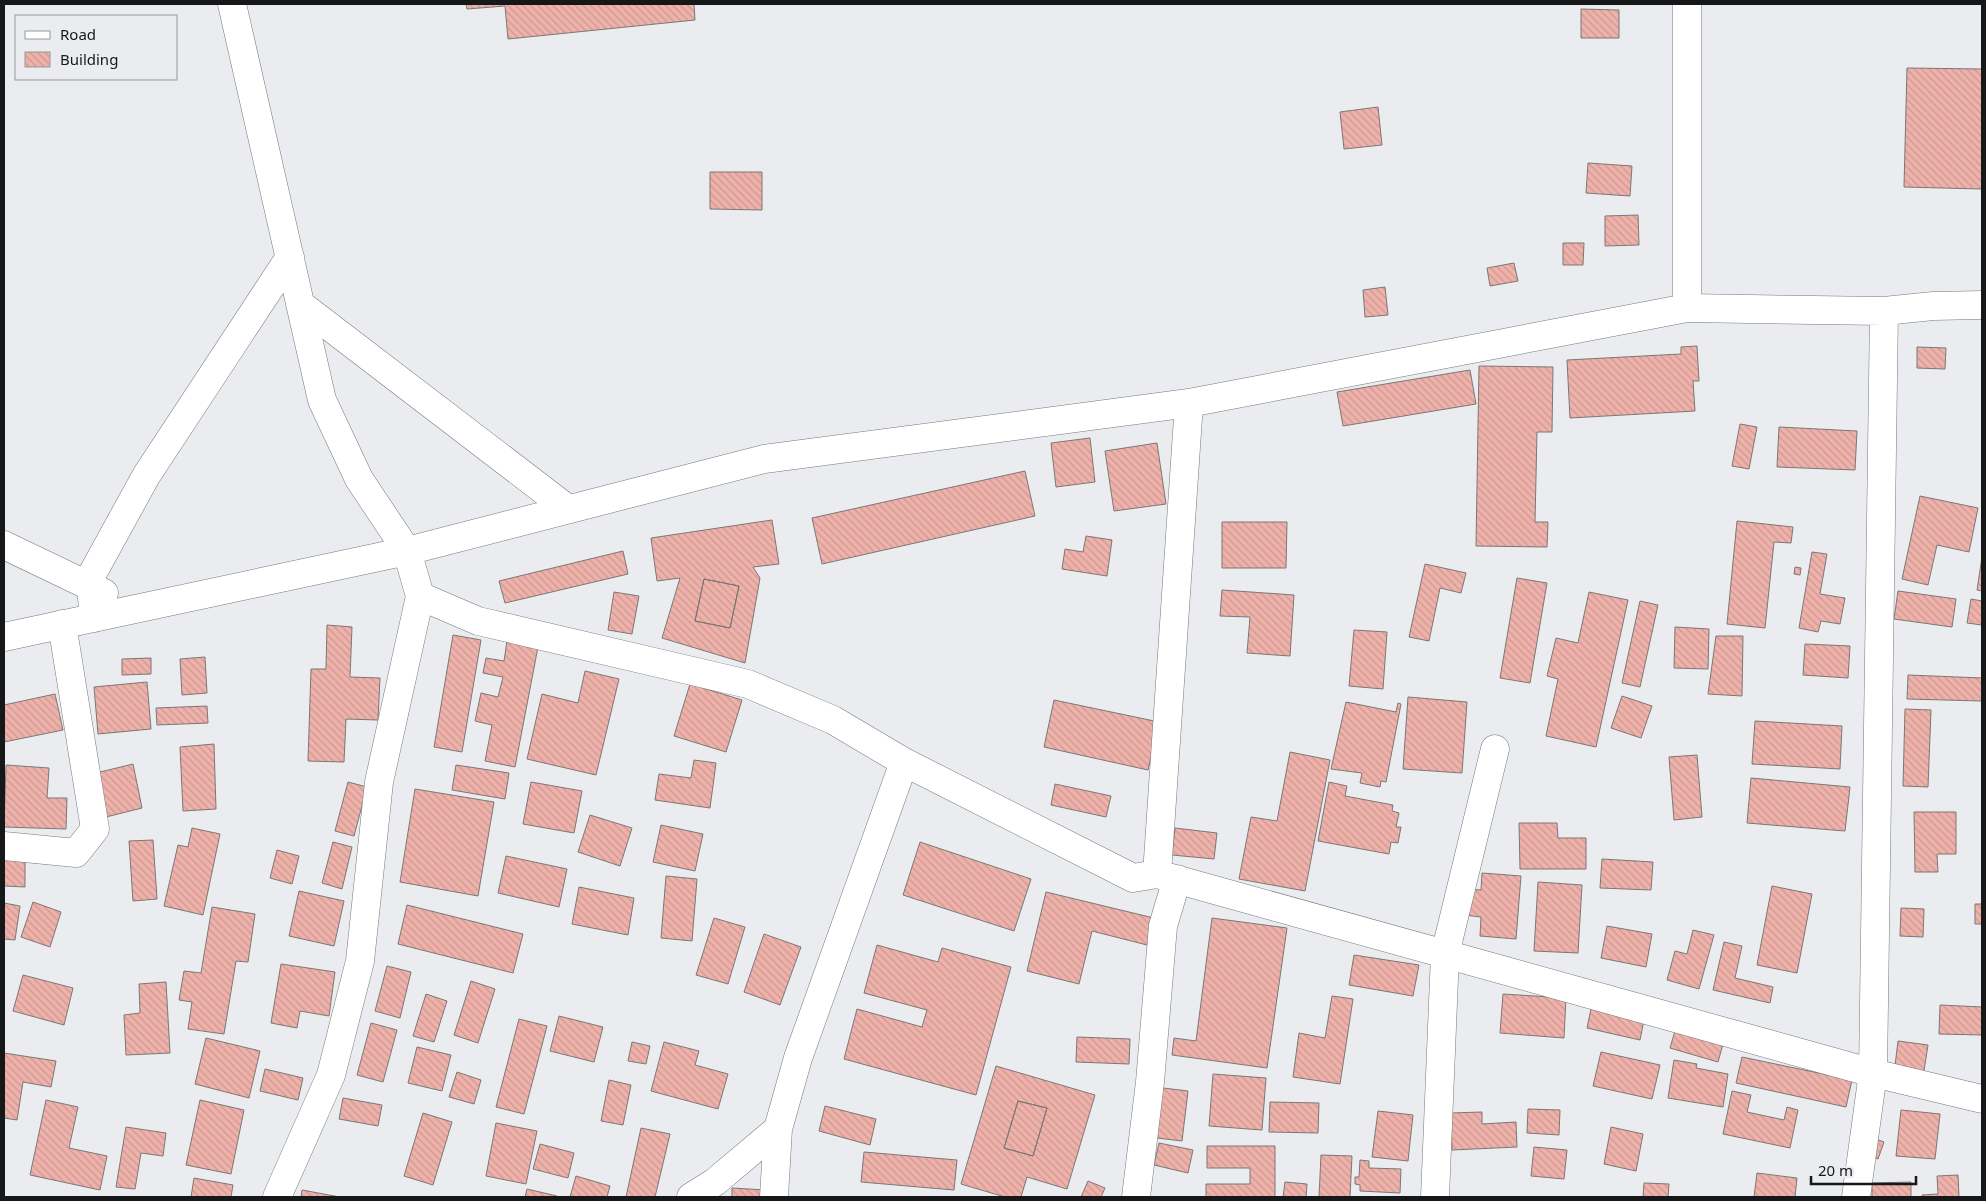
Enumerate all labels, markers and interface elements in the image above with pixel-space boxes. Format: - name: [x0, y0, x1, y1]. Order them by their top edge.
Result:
- legend: [15, 15, 178, 80]
- text: Road: [60, 24, 96, 44]
- text: Building: [60, 49, 118, 69]
- scale bar: [1811, 1154, 1916, 1186]
- text: 20 m: [1818, 1160, 1853, 1180]

